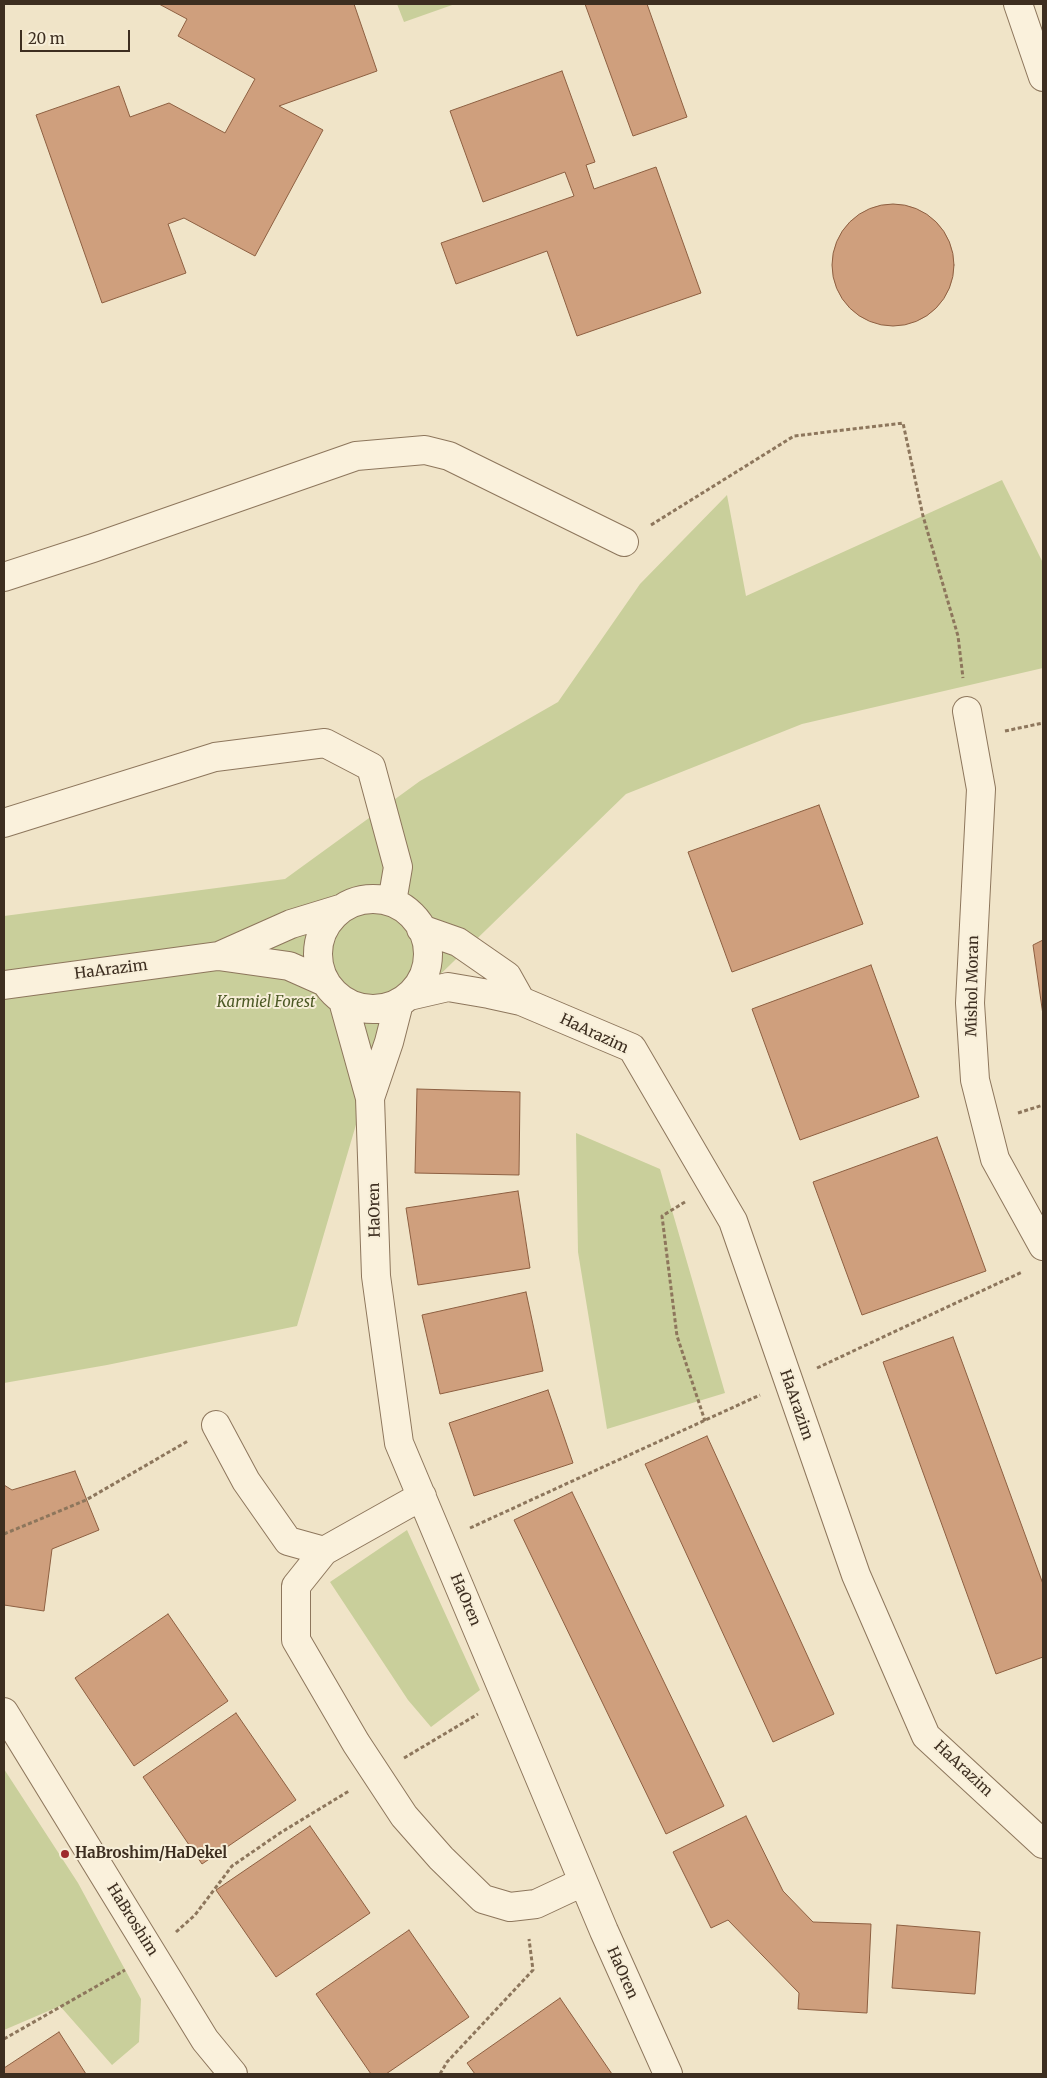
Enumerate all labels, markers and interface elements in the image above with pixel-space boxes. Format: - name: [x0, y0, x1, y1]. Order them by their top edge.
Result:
- scale bar: [22, 20, 132, 52]
- text: 20 m: [28, 29, 65, 48]
- street label: Mishol Moran: [963, 935, 983, 1037]
- street label: HaArazim: [73, 957, 149, 983]
- park label: Karmiel Forest: [217, 994, 315, 1012]
- street label: HaArazim: [557, 1010, 631, 1058]
- street label: HaOren: [366, 1182, 384, 1238]
- street label: HaArazim: [776, 1367, 816, 1443]
- street label: HaOren: [446, 1571, 484, 1629]
- street label: HaArazim: [930, 1737, 996, 1801]
- place label: HaBroshim/HaDekel: [75, 1845, 227, 1863]
- marker: HaBroshim/HaDekel: [59, 1848, 71, 1860]
- street label: HaBroshim: [103, 1881, 161, 1959]
- street label: HaOren: [603, 1944, 641, 2002]

